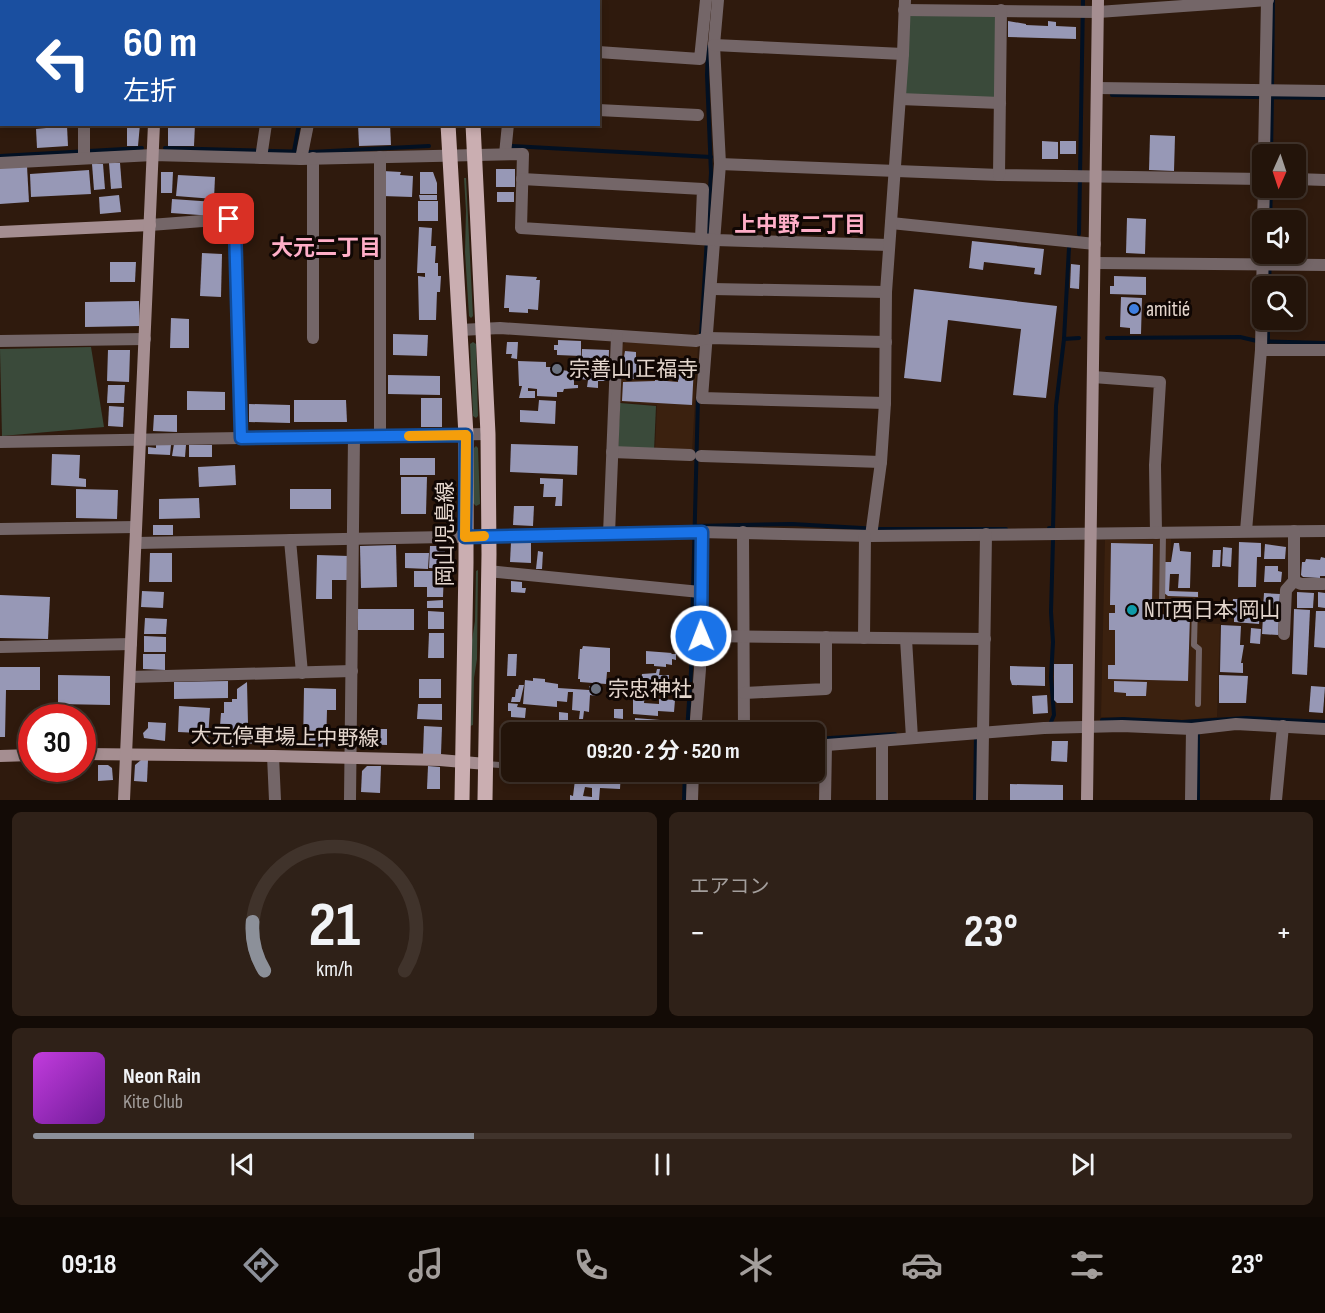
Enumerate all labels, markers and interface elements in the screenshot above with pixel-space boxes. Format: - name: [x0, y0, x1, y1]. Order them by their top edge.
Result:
- text: 60 m: [123, 18, 197, 69]
- icon: left: [24, 24, 102, 102]
- text: 左折: [123, 76, 177, 108]
- north arrow: [1252, 144, 1306, 198]
- map controls: [1252, 144, 1306, 330]
- pin: [203, 193, 254, 244]
- icon: arrive: [212, 202, 245, 235]
- button: sound: [1252, 210, 1306, 264]
- district label: 上中野二丁目: [734, 212, 866, 239]
- district label: 大元二丁目: [271, 235, 381, 262]
- button: search: [1252, 276, 1306, 330]
- place label: amitié: [1146, 297, 1190, 322]
- marker: amitié: [1127, 302, 1141, 316]
- place label: 宗善山 正福寺: [569, 357, 698, 382]
- marker: 宗善山 正福寺: [550, 362, 564, 376]
- street label: 岡山児島線: [433, 482, 458, 587]
- place label: NTT西日本 岡山: [1144, 598, 1280, 623]
- marker: NTT西日本 岡山: [1125, 603, 1139, 617]
- position arrow: [669, 604, 733, 668]
- place label: 宗忠神社: [608, 677, 692, 702]
- marker: 宗忠神社: [589, 682, 603, 696]
- speed limit sign: 30: [18, 704, 96, 782]
- street label: 大元停車場上中野線: [190, 723, 380, 752]
- text: 09:20 · 2 分 · 520 m: [586, 738, 740, 765]
- text: エアコン: [690, 875, 770, 899]
- text: 21: [308, 889, 360, 964]
- text: 23°: [964, 905, 1018, 960]
- text: −: [690, 913, 706, 953]
- text: +: [1276, 913, 1292, 953]
- text: km/h: [316, 957, 353, 982]
- text: Neon Rain: [123, 1063, 201, 1090]
- text: Kite Club: [123, 1090, 183, 1114]
- icon: previous: [226, 1148, 259, 1181]
- icon: pause: [646, 1148, 679, 1181]
- icon: next: [1066, 1148, 1099, 1181]
- icon: directions: [240, 1244, 282, 1286]
- icon: music: [405, 1244, 447, 1286]
- icon: phone: [570, 1244, 612, 1286]
- icon: climate: [735, 1244, 777, 1286]
- icon: car: [901, 1244, 943, 1286]
- icon: filters: [1066, 1244, 1108, 1286]
- text: 09:18: [62, 1249, 117, 1281]
- text: 23°: [1231, 1249, 1263, 1281]

